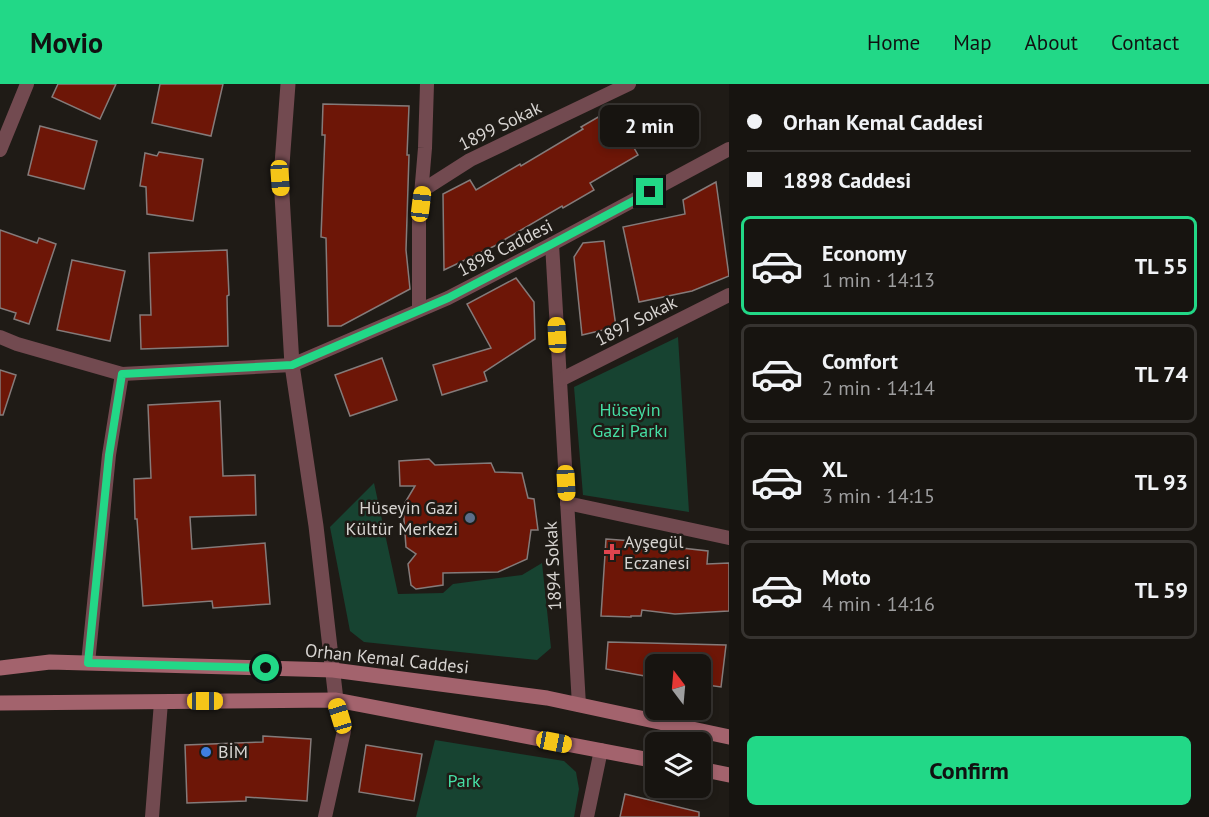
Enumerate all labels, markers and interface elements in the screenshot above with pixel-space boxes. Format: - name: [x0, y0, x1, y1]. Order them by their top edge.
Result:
- text: Movio: [30, 24, 103, 61]
- text: Home: [867, 29, 920, 56]
- text: Map: [953, 29, 992, 56]
- text: About: [1025, 29, 1078, 56]
- text: Contact: [1111, 29, 1179, 56]
- street label: 1899 Sokak: [455, 95, 545, 155]
- callout: 2 min: [600, 105, 700, 147]
- text: Orhan Kemal Caddesi: [783, 108, 983, 136]
- text: 2 min: [625, 113, 674, 139]
- car: [270, 159, 290, 197]
- text: 1898 Caddesi: [783, 166, 911, 194]
- route end: [636, 178, 663, 205]
- car: [410, 185, 432, 223]
- street label: 1898 Caddesi: [453, 214, 556, 281]
- icon: car: [750, 239, 804, 293]
- text: Economy: [822, 239, 906, 267]
- text: TL 55: [1135, 252, 1188, 280]
- text: 1 min · 14:13: [822, 267, 935, 293]
- street label: 1897 Sokak: [591, 290, 681, 351]
- car: [547, 317, 567, 353]
- icon: car: [750, 347, 804, 401]
- text: Comfort: [822, 347, 898, 375]
- text: TL 74: [1135, 360, 1188, 388]
- text: 2 min · 14:14: [822, 375, 935, 401]
- park label: Hüseyin Gazi Parkı: [592, 398, 668, 442]
- icon: car: [750, 455, 804, 509]
- text: XL: [822, 455, 847, 483]
- car: [556, 465, 576, 501]
- text: TL 93: [1135, 468, 1188, 496]
- text: 3 min · 14:15: [822, 483, 935, 509]
- place label: Hüseyin Gazi Kültür Merkezi: [346, 496, 458, 540]
- marker: Hüseyin Gazi Kültür Merkezi: [463, 511, 477, 525]
- street label: 1894 Sokak: [539, 520, 566, 611]
- place label: Ayşegül Eczanesi: [624, 530, 690, 574]
- marker: Ayşegül Eczanesi: [605, 545, 619, 559]
- icon: car: [750, 563, 804, 617]
- text: Moto: [822, 563, 871, 591]
- text: TL 59: [1135, 576, 1188, 604]
- text: 4 min · 14:16: [822, 591, 935, 617]
- street label: Orhan Kemal Caddesi: [304, 638, 470, 679]
- route start: [252, 654, 279, 681]
- north arrow: [645, 654, 711, 720]
- map controls: [645, 654, 711, 798]
- car: [187, 692, 223, 710]
- car: [326, 696, 354, 736]
- car: [535, 730, 573, 754]
- button: layers: [645, 732, 711, 798]
- button: Confirm: [747, 736, 1191, 805]
- place label: BİM: [218, 740, 248, 763]
- marker: BİM: [199, 745, 213, 759]
- park label: Park: [447, 769, 481, 792]

